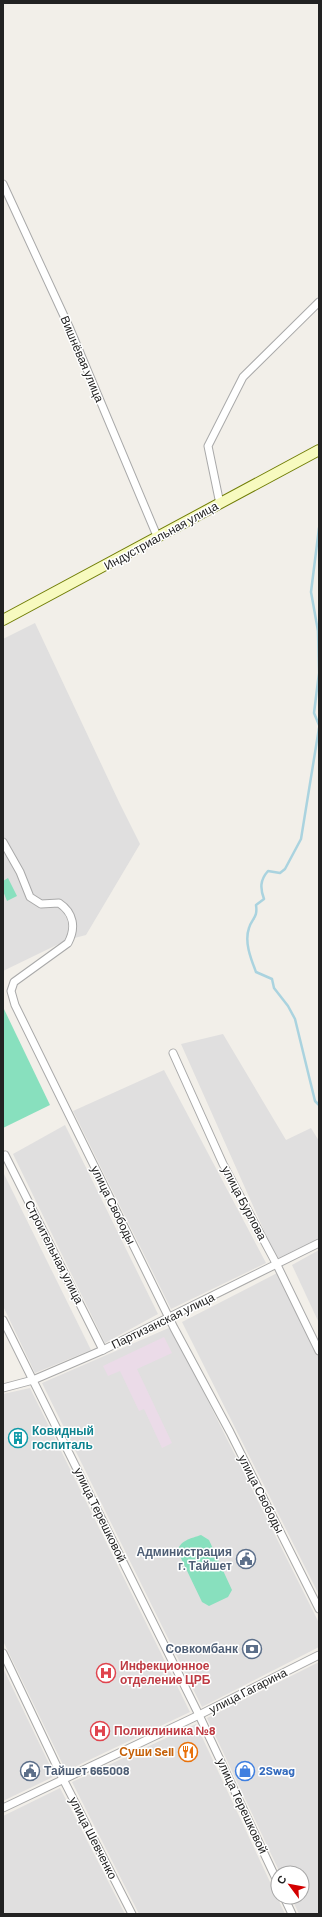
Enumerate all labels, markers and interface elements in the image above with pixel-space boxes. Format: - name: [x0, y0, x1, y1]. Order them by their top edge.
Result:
- street label: Вишнёвая улица: [57, 313, 108, 405]
- street label: Индустриальная улица: [101, 498, 221, 573]
- street label: улица Свободы: [88, 1163, 139, 1247]
- street label: улица Бурлова: [219, 1163, 270, 1243]
- street label: Строительная улица: [22, 1197, 87, 1306]
- street label: Партизанская улица: [109, 1289, 217, 1352]
- place label: Ковидный госпиталь: [32, 1423, 94, 1451]
- building icon: Ковидный госпиталь: [7, 1427, 29, 1449]
- street label: улица Свободы: [235, 1452, 288, 1535]
- street label: улица Терешковой: [71, 1465, 130, 1565]
- place label: Администрация г. Тайшет: [137, 1544, 232, 1572]
- public building icon: Администрация г. Тайшет: [235, 1548, 257, 1570]
- bank icon: Совкомбанк: [241, 1638, 263, 1660]
- place label: Совкомбанк: [166, 1641, 239, 1655]
- place label: Инфекционное отделение ЦРБ: [120, 1658, 211, 1687]
- hospital icon: Инфекционное отделение ЦРБ: [95, 1662, 117, 1684]
- street label: улица Гагарина: [206, 1664, 289, 1717]
- hospital icon: Поликлиника №8: [89, 1720, 111, 1742]
- place label: Поликлиника №8: [114, 1723, 216, 1737]
- restaurant icon: Суши Sell: [177, 1741, 199, 1763]
- place label: Суши Sell: [119, 1744, 174, 1759]
- street label: улица Терешковой: [214, 1756, 271, 1856]
- public building icon: Тайшет 665008: [19, 1760, 41, 1782]
- shop icon: 2Swag: [234, 1760, 256, 1782]
- place label: Тайшет 665008: [44, 1763, 130, 1777]
- place label: 2Swag: [259, 1763, 295, 1777]
- street label: улица Шевченко: [66, 1794, 121, 1882]
- north arrow: [270, 1865, 310, 1905]
- text: С: [273, 1873, 289, 1886]

